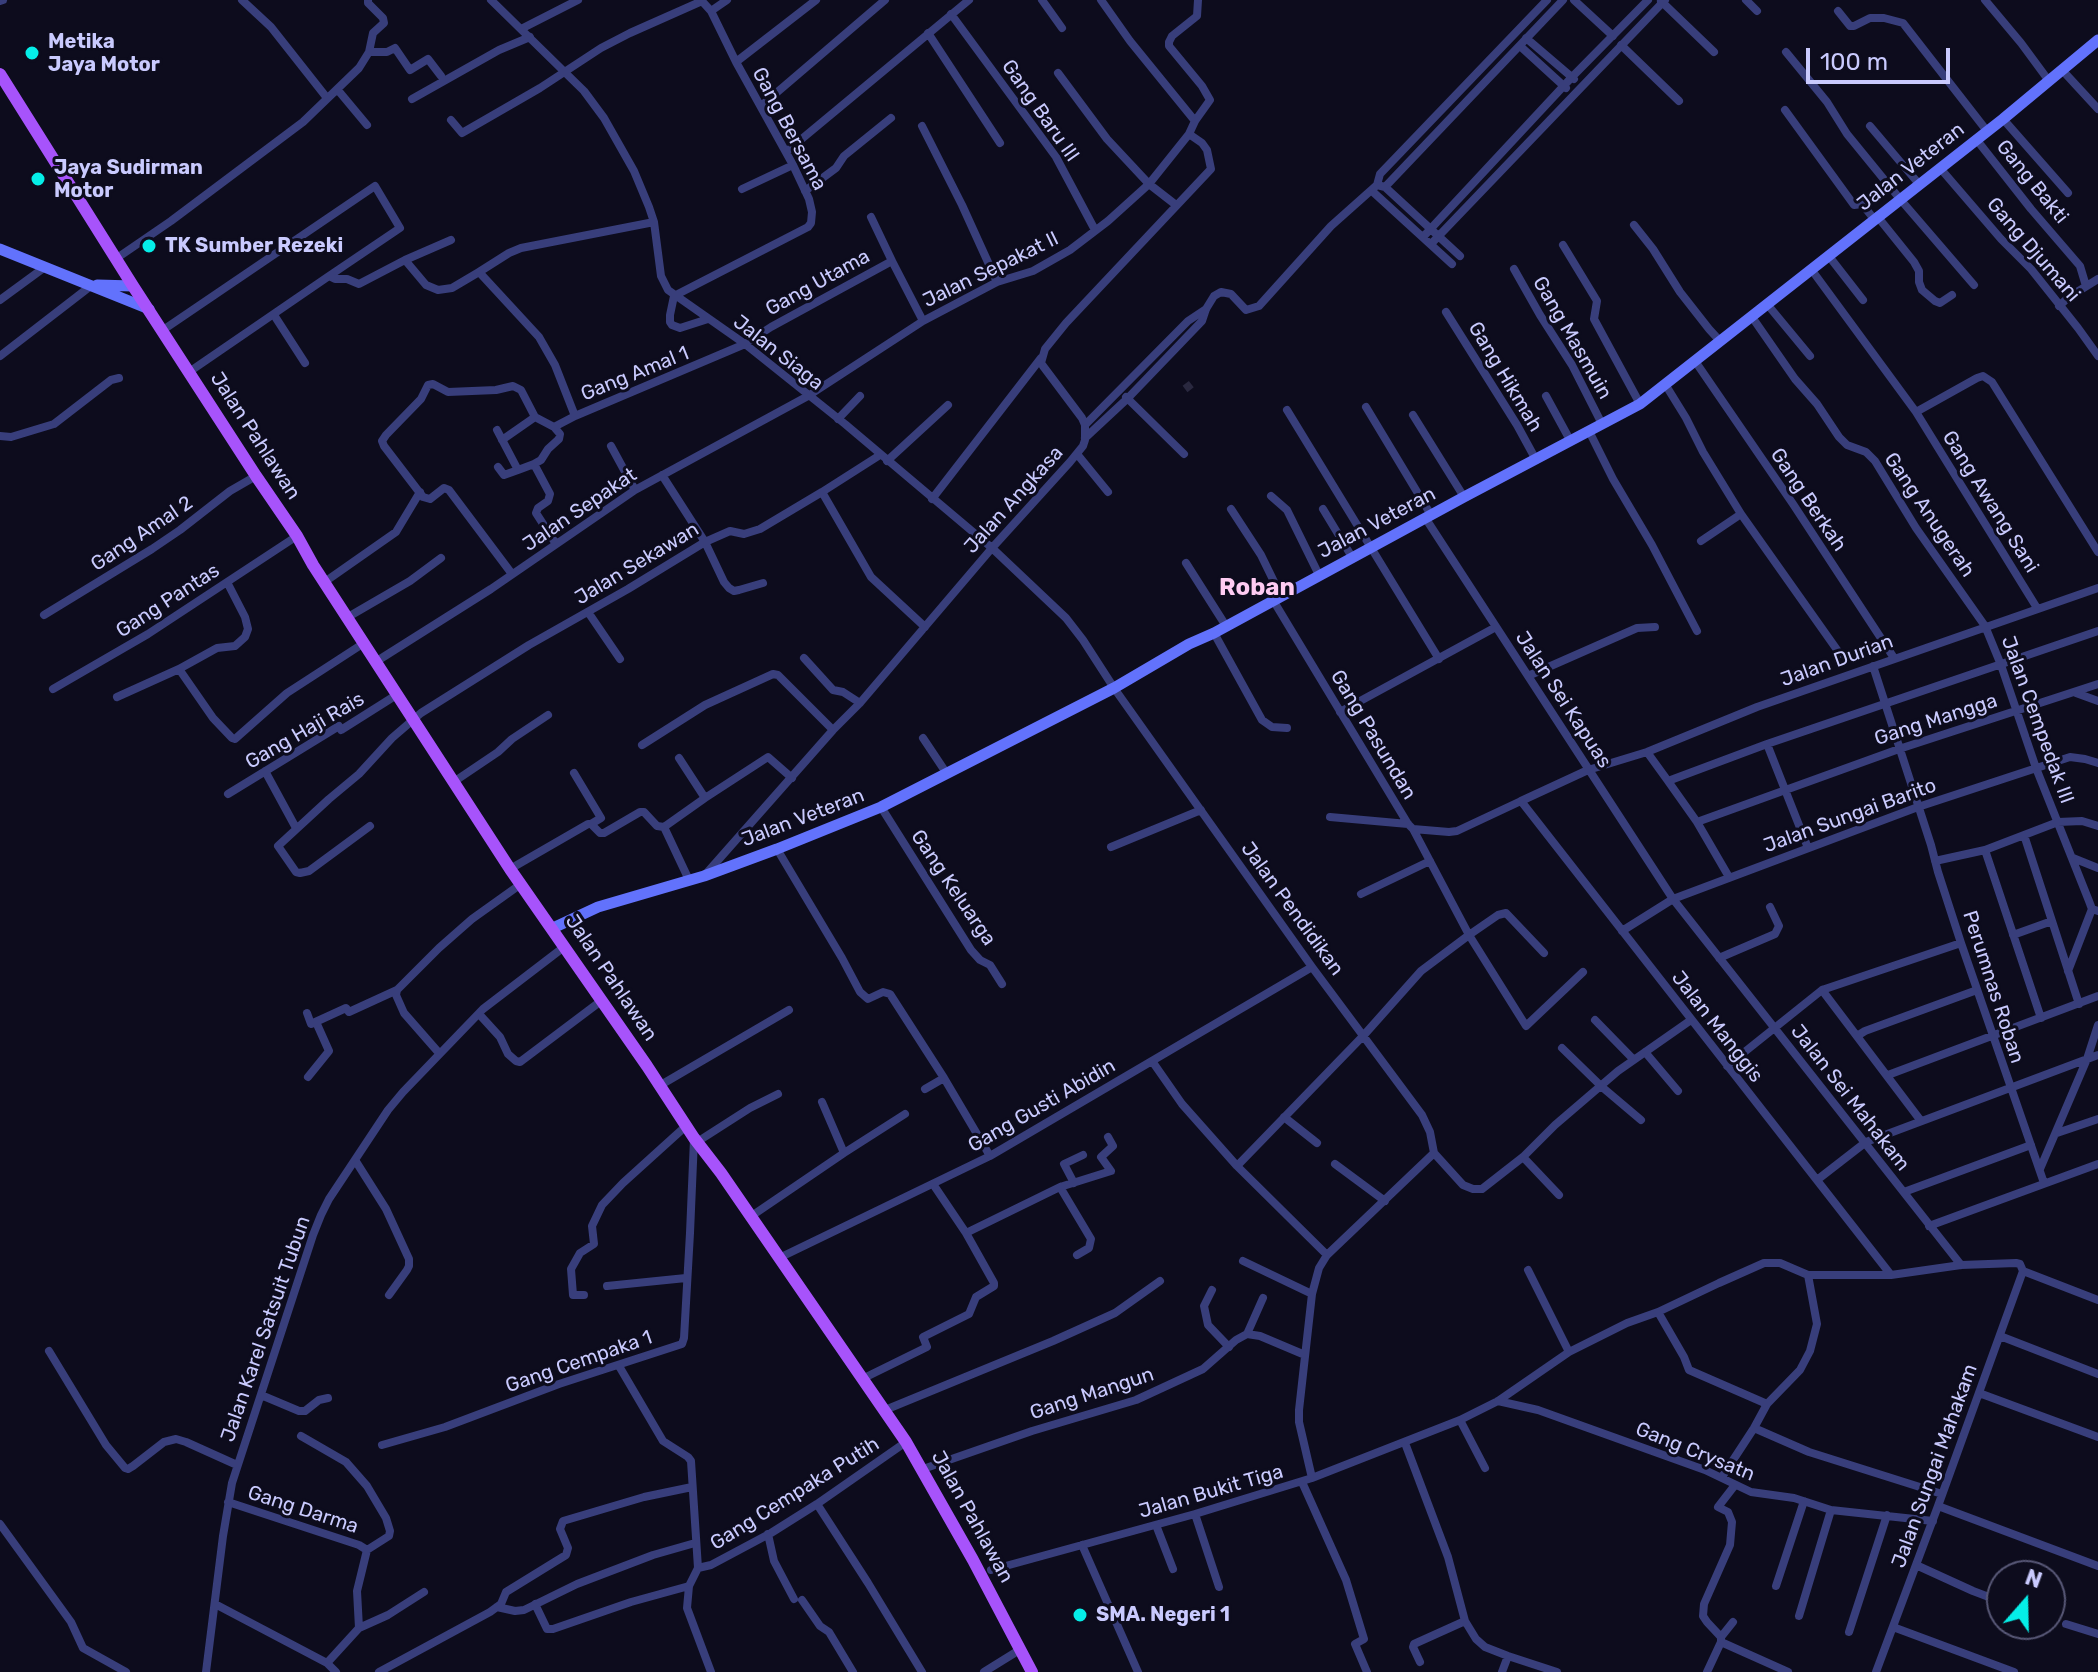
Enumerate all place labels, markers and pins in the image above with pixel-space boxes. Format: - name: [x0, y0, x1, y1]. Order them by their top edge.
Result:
- place label: Metika Jaya Motor: [48, 30, 160, 77]
- marker: Metika Jaya Motor: [23, 44, 41, 62]
- place label: Jaya Sudirman Motor: [54, 156, 203, 203]
- marker: Jaya Sudirman Motor: [29, 170, 47, 188]
- place label: TK Sumber Rezeki: [165, 234, 343, 258]
- marker: TK Sumber Rezeki: [140, 237, 158, 255]
- place label: SMA. Negeri 1: [1096, 1603, 1230, 1627]
- marker: SMA. Negeri 1: [1071, 1606, 1089, 1624]

